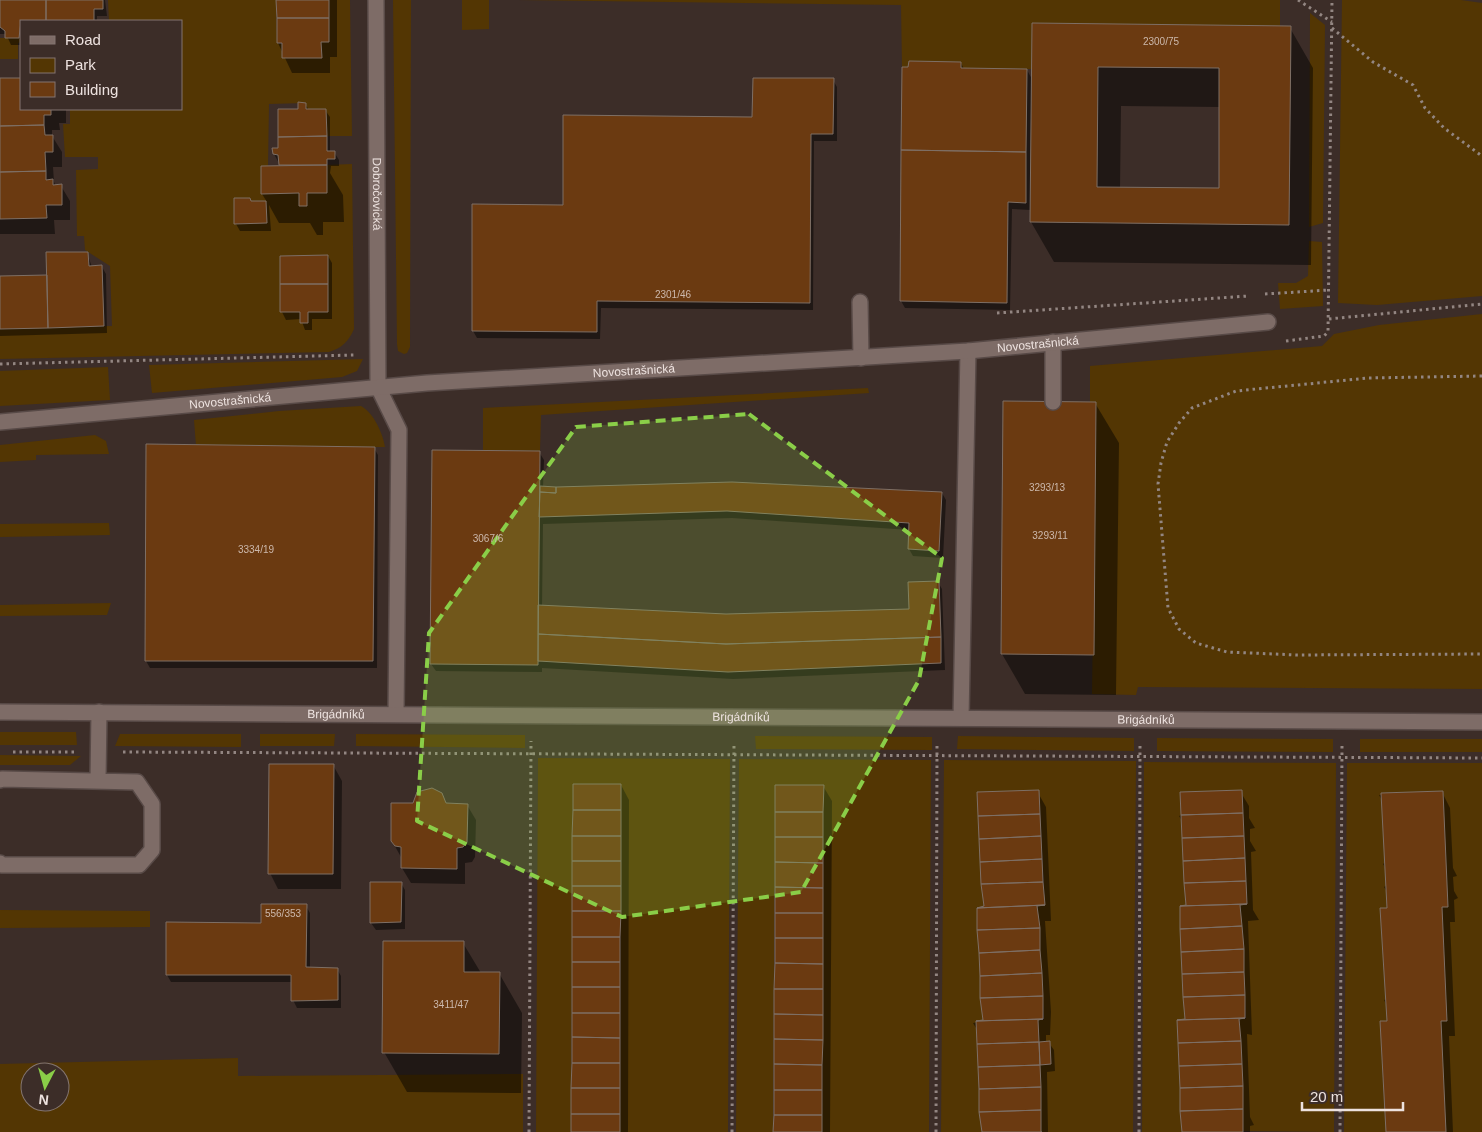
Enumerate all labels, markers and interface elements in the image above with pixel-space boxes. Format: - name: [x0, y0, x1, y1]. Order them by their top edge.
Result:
- legend: [20, 20, 182, 110]
- text: Road: [65, 31, 101, 48]
- house number: 2300/75: [1143, 36, 1180, 47]
- text: Park: [65, 56, 96, 73]
- text: Building: [65, 81, 118, 98]
- street label: Dobročovická: [370, 158, 384, 231]
- house number: 2301/46: [655, 289, 692, 300]
- street label: Novostrašnická: [996, 333, 1080, 355]
- street label: Novostrašnická: [592, 361, 676, 380]
- street label: Novostrašnická: [189, 390, 272, 412]
- house number: 3293/13: [1029, 482, 1066, 493]
- house number: 3293/11: [1032, 530, 1068, 541]
- house number: 3067/6: [473, 533, 504, 544]
- house number: 3334/19: [238, 544, 275, 555]
- street label: Brigádníků: [307, 707, 365, 721]
- street label: Brigádníků: [712, 710, 770, 724]
- street label: Brigádníků: [1117, 713, 1175, 727]
- house number: 556/353: [265, 908, 302, 919]
- house number: 3411/47: [433, 999, 469, 1010]
- north arrow: [20, 1062, 70, 1112]
- scale bar: [1302, 1080, 1403, 1112]
- text: 20 m: [1310, 1088, 1343, 1105]
- text: N: [38, 1091, 50, 1108]

